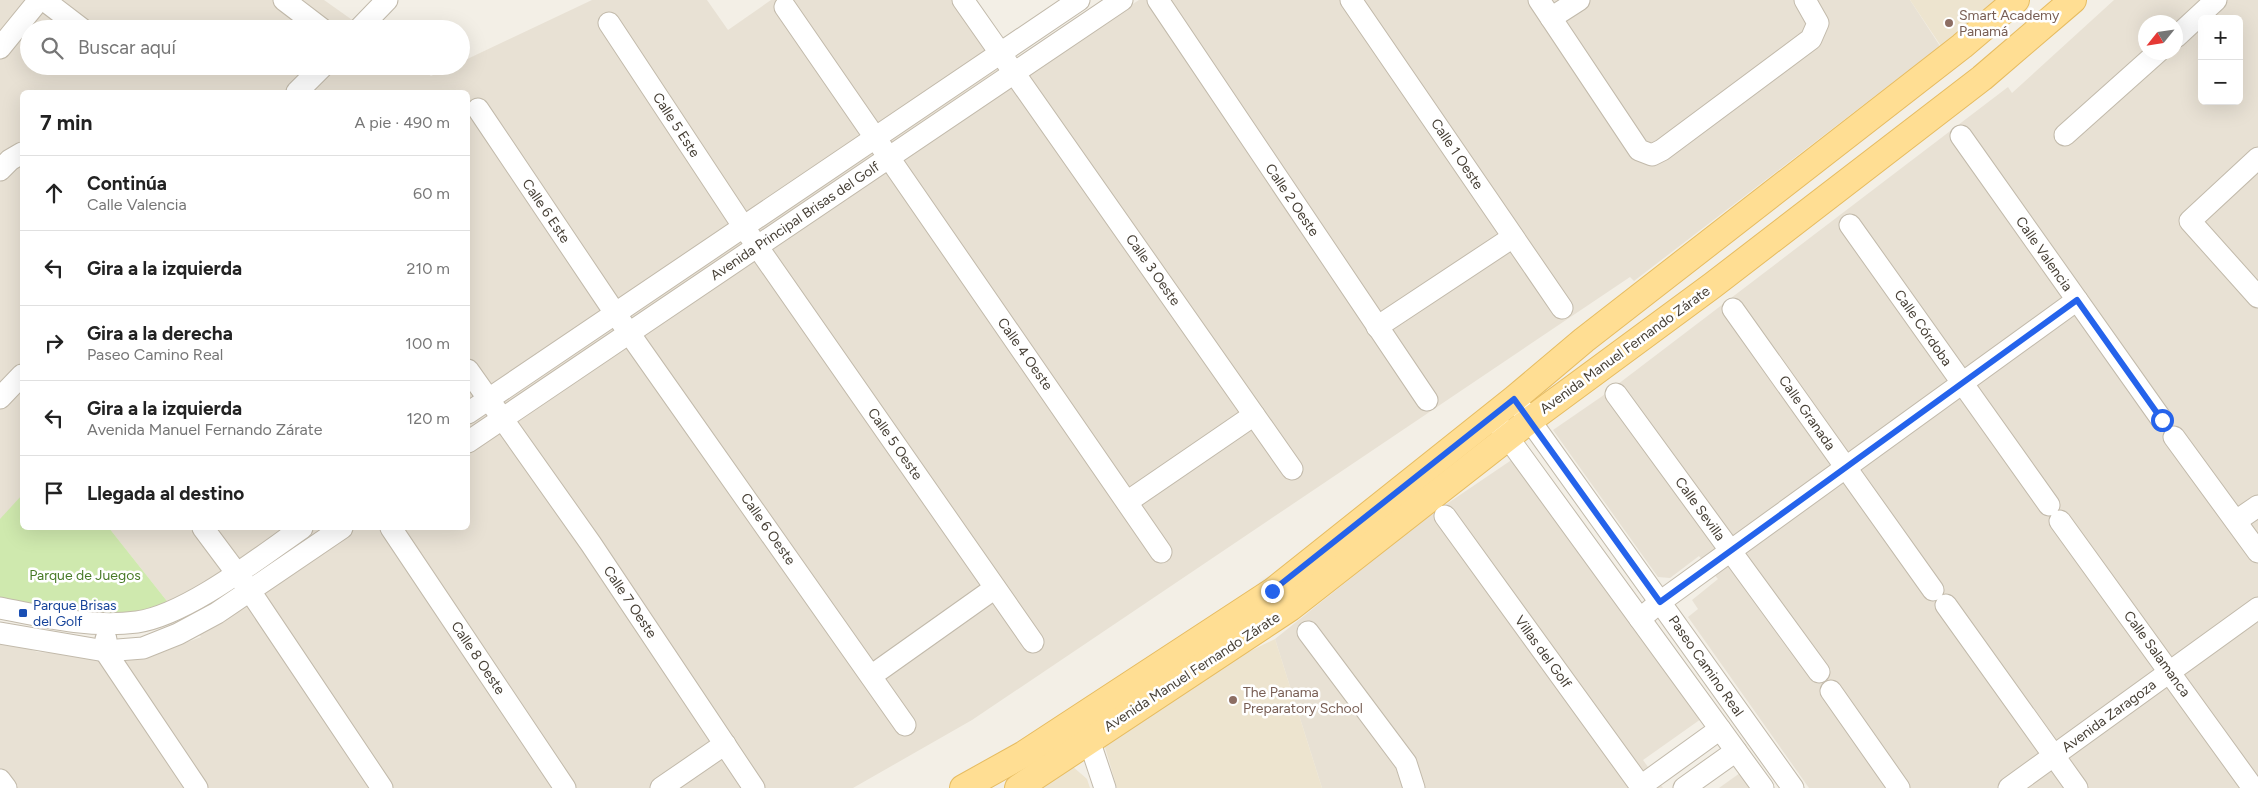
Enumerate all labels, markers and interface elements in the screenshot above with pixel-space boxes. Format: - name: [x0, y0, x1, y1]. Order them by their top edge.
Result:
- place label: Smart Academy Panamá: [1959, 7, 2060, 40]
- north arrow: [2138, 15, 2183, 60]
- map controls: [2198, 15, 2243, 105]
- button: +: [2198, 15, 2243, 60]
- marker: Smart Academy Panamá: [1943, 17, 1955, 29]
- search box: [20, 20, 470, 75]
- icon: search: [38, 34, 66, 62]
- text: Buscar aquí: [78, 36, 176, 59]
- button: −: [2198, 60, 2243, 105]
- street label: Calle 5 Este: [649, 89, 703, 161]
- text: 7 min: [40, 110, 92, 135]
- text: A pie · 490 m: [355, 113, 450, 132]
- street label: Calle 1 Oeste: [1427, 115, 1487, 193]
- street label: Avenida Principal Brisas del Golf: [707, 158, 883, 284]
- street label: Calle 2 Oeste: [1262, 161, 1323, 240]
- text: Continúa: [87, 172, 167, 195]
- street label: Calle 6 Este: [518, 176, 574, 247]
- icon: ahead: [40, 179, 68, 207]
- text: 60 m: [413, 184, 450, 203]
- text: Calle Valencia: [87, 195, 187, 214]
- street label: Calle Valencia: [2012, 213, 2076, 295]
- street label: Calle 3 Oeste: [1122, 231, 1184, 309]
- icon: left: [40, 254, 68, 282]
- text: Gira a la izquierda: [87, 257, 242, 280]
- text: 210 m: [407, 259, 450, 278]
- street label: Avenida Manuel Fernando Zárate: [1537, 282, 1714, 417]
- street label: Calle Córdoba: [1890, 287, 1956, 369]
- street label: Calle 4 Oeste: [994, 314, 1056, 394]
- text: Gira a la derecha: [87, 322, 233, 345]
- icon: right: [40, 329, 68, 357]
- text: 100 m: [405, 334, 450, 353]
- text: Paseo Camino Real: [87, 345, 223, 364]
- street label: Calle Granada: [1775, 372, 1839, 454]
- text: Gira a la izquierda: [87, 397, 242, 420]
- icon: left: [40, 404, 68, 432]
- street label: Calle 5 Oeste: [864, 405, 926, 484]
- text: 120 m: [407, 409, 450, 428]
- route start: [2151, 409, 2174, 432]
- text: Avenida Manuel Fernando Zárate: [87, 420, 322, 439]
- street label: Calle Sevilla: [1671, 474, 1729, 544]
- icon: arrive: [40, 479, 68, 507]
- text: Llegada al destino: [87, 482, 244, 505]
- street label: Calle 6 Oeste: [737, 490, 799, 568]
- street label: Calle 7 Oeste: [600, 563, 661, 642]
- park label: Parque de Juegos: [29, 567, 141, 584]
- route end: [1261, 580, 1284, 603]
- place label: Parque Brisas del Golf: [33, 597, 117, 630]
- marker: Parque Brisas del Golf: [17, 607, 29, 619]
- street label: Calle Salamanca: [2120, 608, 2194, 700]
- street label: Avenida Manuel Fernando Zárate: [1101, 609, 1283, 735]
- street label: Villas del Golf: [1511, 612, 1576, 692]
- street label: Paseo Camino Real: [1665, 612, 1747, 720]
- street label: Calle 8 Oeste: [447, 618, 509, 698]
- street label: Avenida Zaragoza: [2059, 676, 2159, 756]
- place label: The Panama Preparatory School: [1243, 684, 1363, 717]
- marker: The Panama Preparatory School: [1227, 694, 1239, 706]

